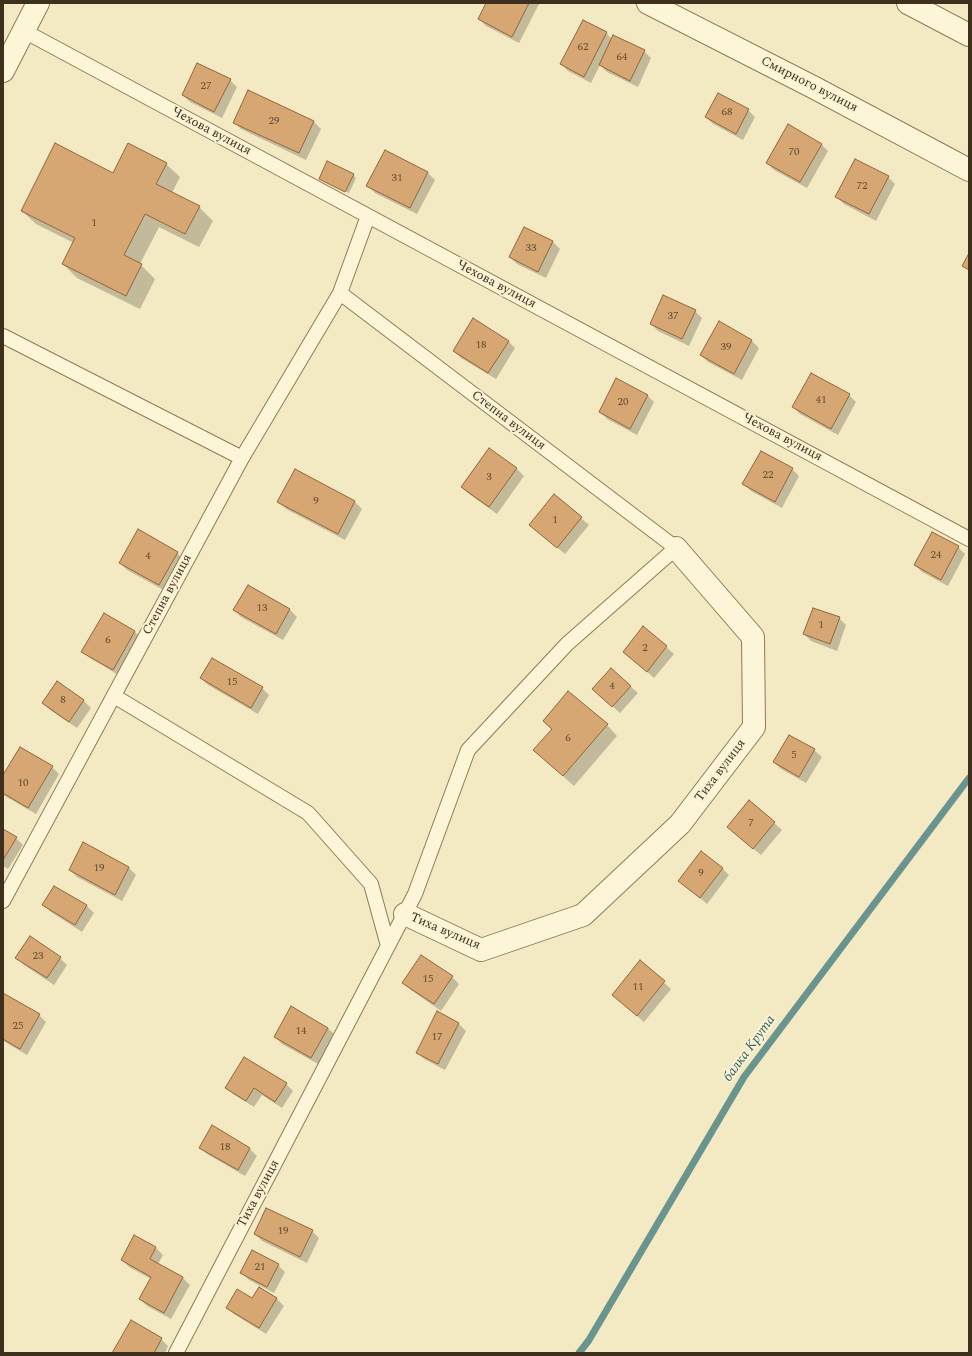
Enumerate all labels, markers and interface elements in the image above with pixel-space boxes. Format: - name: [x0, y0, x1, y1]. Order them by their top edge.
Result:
- house number: 62: [578, 41, 588, 55]
- house number: 64: [617, 51, 627, 65]
- street label: Смирного вулиця: [758, 54, 860, 116]
- house number: 27: [201, 80, 211, 94]
- street label: Чехова вулиця: [169, 105, 253, 159]
- house number: 68: [722, 106, 732, 120]
- house number: 29: [269, 115, 279, 129]
- house number: 70: [789, 146, 799, 160]
- house number: 31: [392, 172, 402, 186]
- house number: 72: [857, 180, 867, 194]
- house number: 1: [91, 217, 97, 231]
- house number: 33: [526, 242, 536, 256]
- street label: Чехова вулиця: [454, 258, 538, 312]
- house number: 37: [668, 310, 678, 324]
- house number: 18: [476, 339, 486, 353]
- house number: 39: [721, 341, 731, 355]
- street label: Степна вулиця: [468, 388, 548, 454]
- house number: 41: [816, 394, 826, 408]
- house number: 20: [618, 396, 628, 410]
- street label: Чехова вулиця: [740, 411, 824, 465]
- house number: 22: [763, 469, 773, 483]
- house number: 3: [486, 471, 492, 485]
- house number: 9: [313, 495, 319, 509]
- house number: 1: [552, 514, 558, 528]
- house number: 24: [931, 549, 941, 563]
- house number: 4: [145, 550, 151, 564]
- street label: Степна вулиця: [140, 552, 196, 638]
- house number: 13: [257, 602, 267, 616]
- house number: 1: [818, 619, 824, 633]
- house number: 6: [105, 634, 111, 648]
- house number: 2: [642, 642, 648, 656]
- house number: 15: [227, 676, 237, 690]
- house number: 4: [609, 680, 615, 694]
- house number: 8: [60, 694, 66, 708]
- house number: 6: [565, 732, 571, 746]
- street label: Тиха вулиця: [692, 737, 750, 805]
- house number: 5: [791, 749, 797, 763]
- house number: 10: [18, 777, 28, 791]
- house number: 7: [748, 817, 754, 831]
- house number: 19: [94, 862, 104, 876]
- house number: 9: [698, 867, 704, 881]
- street label: Тиха вулиця: [408, 910, 482, 954]
- house number: 23: [33, 950, 43, 964]
- house number: 15: [423, 973, 433, 987]
- house number: 11: [633, 981, 643, 995]
- water label: балка Крута: [720, 1012, 780, 1086]
- house number: 25: [13, 1020, 23, 1034]
- house number: 14: [296, 1025, 306, 1039]
- house number: 17: [432, 1031, 442, 1045]
- house number: 18: [220, 1141, 230, 1155]
- street label: Тиха вулиця: [235, 1157, 283, 1231]
- house number: 19: [278, 1225, 288, 1239]
- house number: 21: [255, 1261, 265, 1275]

